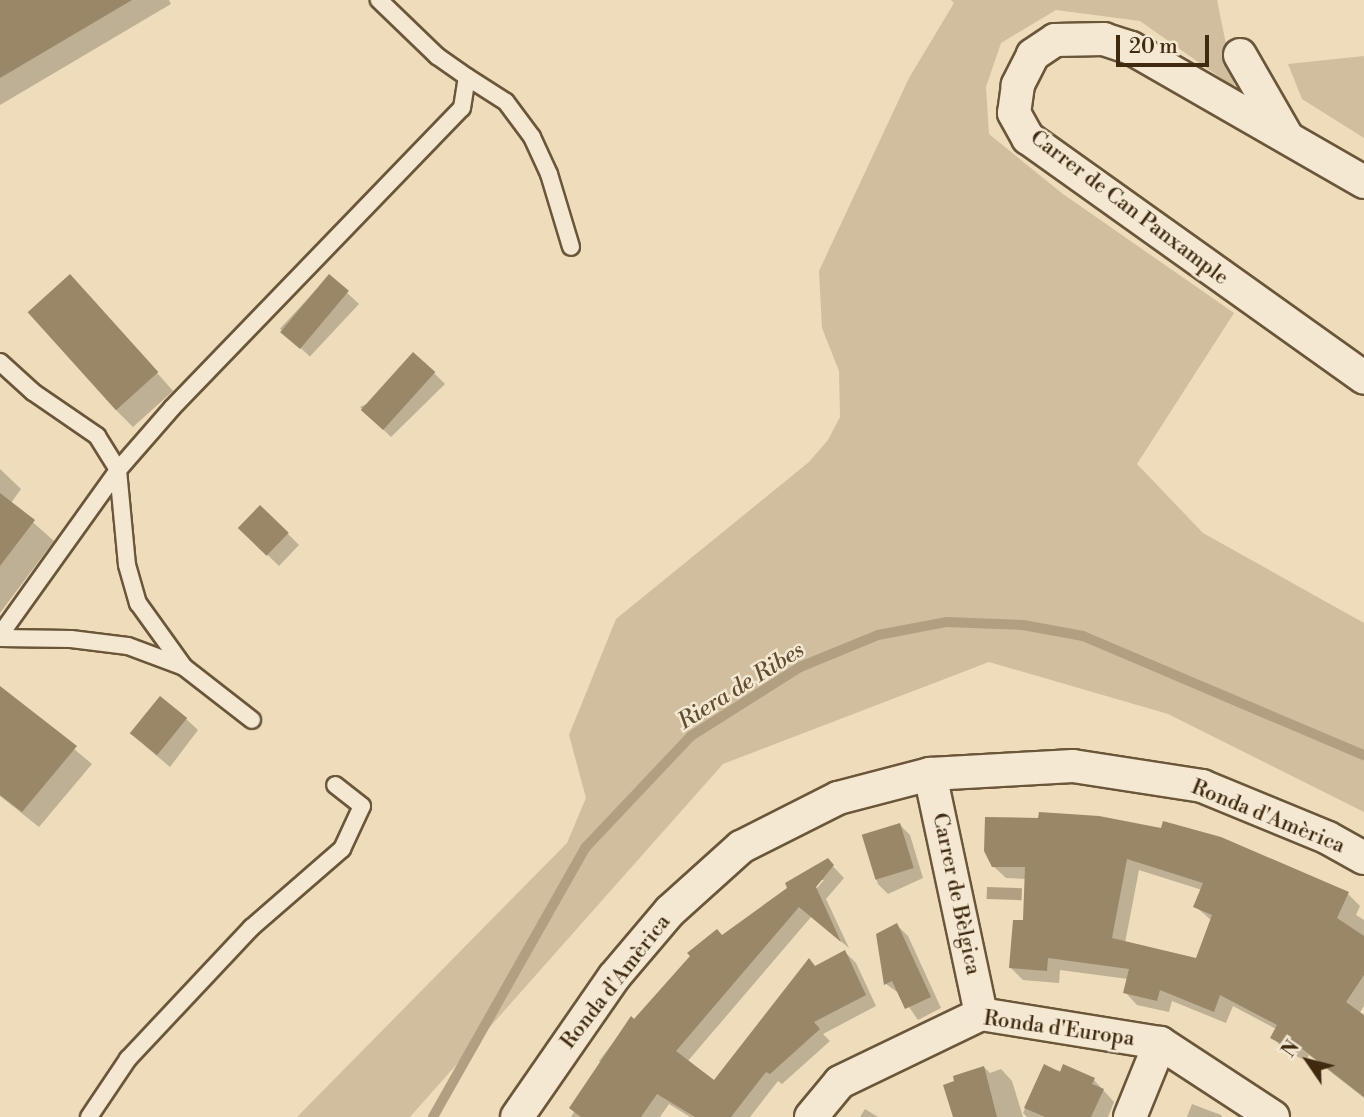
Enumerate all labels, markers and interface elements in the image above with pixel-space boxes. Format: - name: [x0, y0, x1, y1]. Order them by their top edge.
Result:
- scale bar: [1119, 21, 1212, 65]
- text: 20 m: [1129, 34, 1178, 60]
- street label: Carrer de Can Panxample: [1025, 125, 1233, 291]
- water label: Riera de Ribes: [673, 636, 809, 736]
- street label: Ronda d'Amèrica: [1188, 775, 1348, 859]
- street label: Carrer de Bèlgica: [927, 811, 985, 977]
- street label: Ronda d'Amèrica: [556, 910, 676, 1054]
- street label: Ronda d'Europa: [982, 1006, 1136, 1052]
- north arrow: [1273, 1026, 1343, 1096]
- text: N: [1277, 1036, 1305, 1062]

